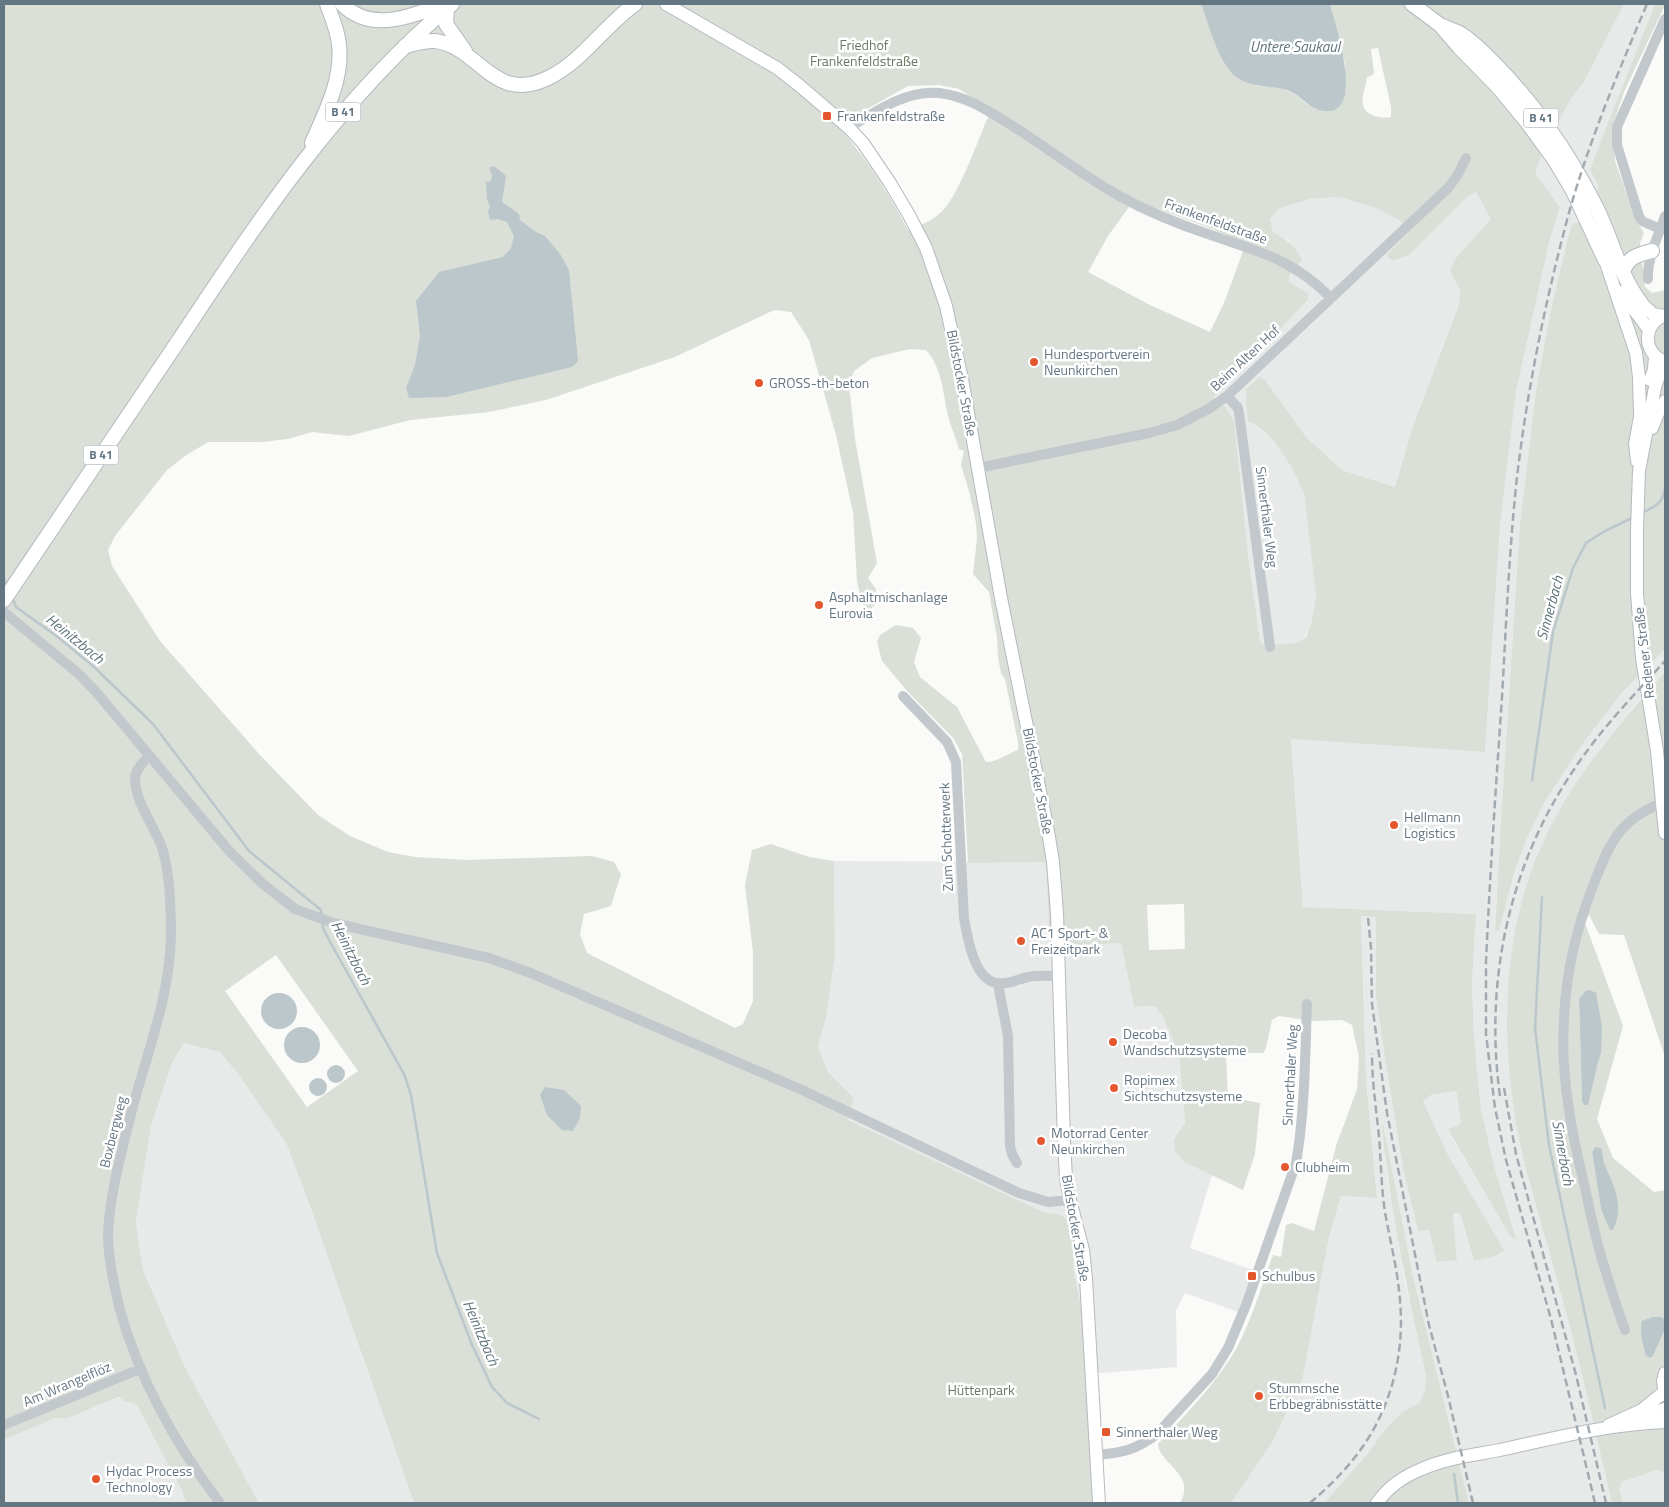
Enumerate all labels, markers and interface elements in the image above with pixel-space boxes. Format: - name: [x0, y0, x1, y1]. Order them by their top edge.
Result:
- park label: Friedhof Frankenfeldstraße: [810, 34, 918, 71]
- water label: Untere Saukaul: [1250, 35, 1342, 58]
- road number: B 41: [326, 102, 360, 121]
- place label: Frankenfeldstraße: [837, 105, 945, 126]
- road number: B 41: [1524, 109, 1558, 128]
- marker: Frankenfeldstraße: [821, 110, 833, 122]
- street label: Frankenfeldstraße: [1162, 192, 1271, 249]
- street label: Beim Alten Hof: [1205, 319, 1285, 396]
- street label: Bildstocker Straße: [942, 328, 983, 438]
- place label: Hundesportverein Neunkirchen: [1044, 343, 1150, 380]
- marker: Hundesportverein Neunkirchen: [1028, 356, 1040, 368]
- place label: GROSS-th-beton: [769, 372, 869, 393]
- marker: GROSS-th-beton: [753, 377, 765, 389]
- road number: B 41: [84, 446, 118, 464]
- street label: Sinnerthaler Weg: [1251, 465, 1284, 569]
- water label: Sinnerbach: [1530, 573, 1569, 643]
- place label: Asphaltmischanlage Eurovia: [829, 586, 948, 623]
- marker: Asphaltmischanlage Eurovia: [813, 599, 825, 611]
- street label: Redener Straße: [1627, 606, 1660, 700]
- water label: Heinitzbach: [41, 608, 110, 670]
- street label: Bildstocker Straße: [1018, 726, 1059, 836]
- street label: Zum Schotterwerk: [933, 782, 958, 892]
- place label: Hellmann Logistics: [1404, 806, 1461, 843]
- marker: Hellmann Logistics: [1388, 819, 1400, 831]
- water label: Heinitzbach: [325, 917, 378, 989]
- place label: AC1 Sport- & Freizeitpark: [1031, 922, 1109, 959]
- marker: AC1 Sport- & Freizeitpark: [1015, 935, 1027, 947]
- place label: Decoba Wandschutzsysteme: [1123, 1023, 1246, 1060]
- street label: Sinnerthaler Weg: [1276, 1024, 1303, 1126]
- marker: Decoba Wandschutzsysteme: [1107, 1036, 1119, 1048]
- place label: Ropimex Sichtschutzsysteme: [1124, 1069, 1242, 1106]
- marker: Ropimex Sichtschutzsysteme: [1108, 1082, 1120, 1094]
- street label: Boxbergweg: [93, 1094, 132, 1170]
- water label: Sinnerbach: [1546, 1119, 1581, 1188]
- place label: Motorrad Center Neunkirchen: [1051, 1122, 1149, 1159]
- marker: Motorrad Center Neunkirchen: [1035, 1135, 1047, 1147]
- place label: Clubheim: [1295, 1156, 1350, 1177]
- marker: Clubheim: [1279, 1161, 1291, 1173]
- street label: Bildstocker Straße: [1057, 1173, 1096, 1283]
- place label: Schulbus: [1262, 1265, 1315, 1286]
- marker: Schulbus: [1246, 1270, 1258, 1282]
- water label: Heinitzbach: [457, 1296, 506, 1370]
- street label: Am Wrangelflöz: [20, 1356, 114, 1412]
- place label: Stummsche Erbbegräbnisstätte: [1269, 1377, 1382, 1414]
- park label: Hüttenpark: [947, 1379, 1015, 1400]
- marker: Stummsche Erbbegräbnisstätte: [1253, 1390, 1265, 1402]
- place label: Sinnerthaler Weg: [1116, 1421, 1218, 1442]
- marker: Sinnerthaler Weg: [1100, 1426, 1112, 1438]
- place label: Hydac Process Technology: [106, 1460, 192, 1497]
- marker: Hydac Process Technology: [90, 1473, 102, 1485]

